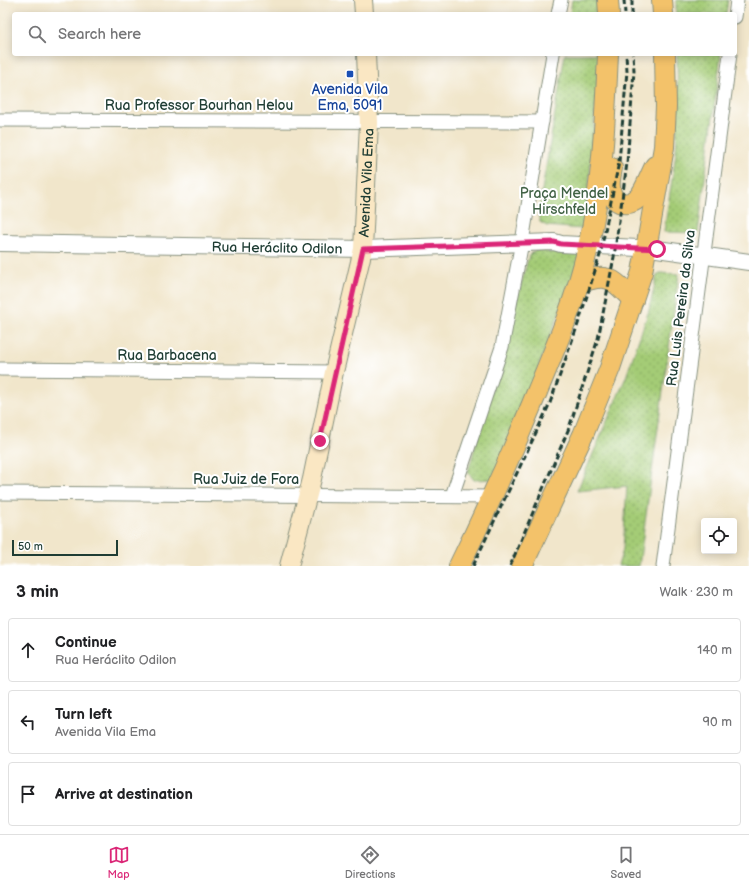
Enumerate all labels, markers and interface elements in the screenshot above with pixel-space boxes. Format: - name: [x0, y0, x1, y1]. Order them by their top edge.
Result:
- search box: [12, 12, 737, 56]
- icon: search: [26, 23, 48, 45]
- text: Search here: [58, 25, 141, 44]
- marker: Avenida Vila Ema, 5091: [345, 69, 355, 79]
- place label: Avenida Vila Ema, 5091: [312, 81, 388, 114]
- street label: Rua Professor Bourhan Helou: [105, 97, 293, 114]
- street label: Avenida Vila Ema: [355, 128, 377, 238]
- park label: Praça Mendel Hirschfeld: [520, 185, 608, 218]
- street label: Rua Luis Pereira da Silva: [663, 229, 699, 387]
- street label: Rua Heráclito Odilon: [211, 238, 343, 257]
- route start: [648, 240, 666, 258]
- street label: Rua Barbacena: [117, 347, 217, 364]
- route end: [311, 432, 329, 450]
- street label: Rua Juiz de Fora: [193, 471, 299, 488]
- map controls: [701, 518, 737, 554]
- button: locate: [701, 518, 737, 554]
- scale bar: [12, 538, 118, 557]
- text: 50 m: [18, 540, 43, 553]
- text: 3 min: [16, 582, 59, 602]
- text: Walk · 230 m: [659, 584, 733, 600]
- text: Continue: [55, 633, 117, 652]
- icon: ahead: [17, 639, 39, 661]
- text: 140 m: [697, 642, 732, 658]
- text: Rua Heráclito Odilon: [55, 652, 176, 668]
- text: Turn left: [55, 705, 112, 724]
- icon: left: [17, 711, 39, 733]
- text: 90 m: [703, 714, 732, 730]
- text: Avenida Vila Ema: [55, 724, 156, 740]
- icon: arrive: [17, 783, 39, 805]
- text: Arrive at destination: [55, 785, 193, 804]
- tab: Map: [108, 844, 130, 881]
- tab: Directions: [345, 844, 395, 881]
- tab: Saved: [611, 844, 641, 881]

